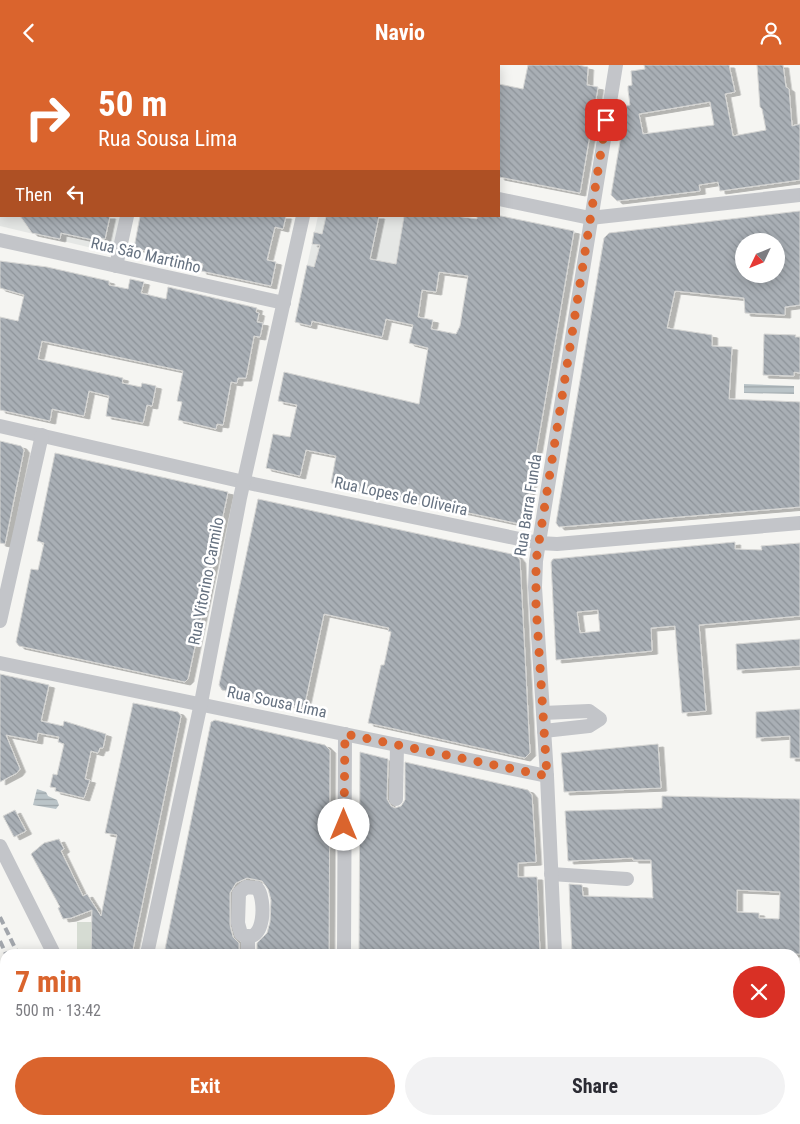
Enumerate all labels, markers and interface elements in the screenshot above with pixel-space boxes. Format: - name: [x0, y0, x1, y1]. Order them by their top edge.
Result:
- icon: back: [15, 19, 43, 47]
- icon: person: [757, 19, 785, 47]
- text: Navio: [375, 20, 425, 45]
- text: 50 m: [98, 84, 167, 125]
- icon: right: [15, 85, 80, 150]
- pin: [585, 99, 627, 141]
- icon: arrive: [592, 106, 620, 134]
- text: Rua Sousa Lima: [98, 126, 237, 151]
- icon: left: [62, 180, 90, 208]
- text: Then: [15, 183, 52, 206]
- street label: Rua São Martinho: [89, 233, 203, 277]
- north arrow: [735, 233, 785, 283]
- map controls: [735, 233, 785, 283]
- street label: Rua Barra Funda: [511, 452, 545, 558]
- street label: Rua Lopes de Oliveira: [333, 473, 469, 519]
- street label: Rua Vitorino Carmilo: [184, 515, 228, 647]
- street label: Rua Sousa Lima: [226, 682, 328, 722]
- position arrow: [317, 798, 369, 850]
- text: 7 min: [15, 964, 82, 999]
- button: close: [733, 966, 785, 1018]
- text: 500 m · 13:42: [15, 1001, 101, 1020]
- button: Exit: [15, 1057, 395, 1115]
- button: Share: [405, 1057, 785, 1115]

